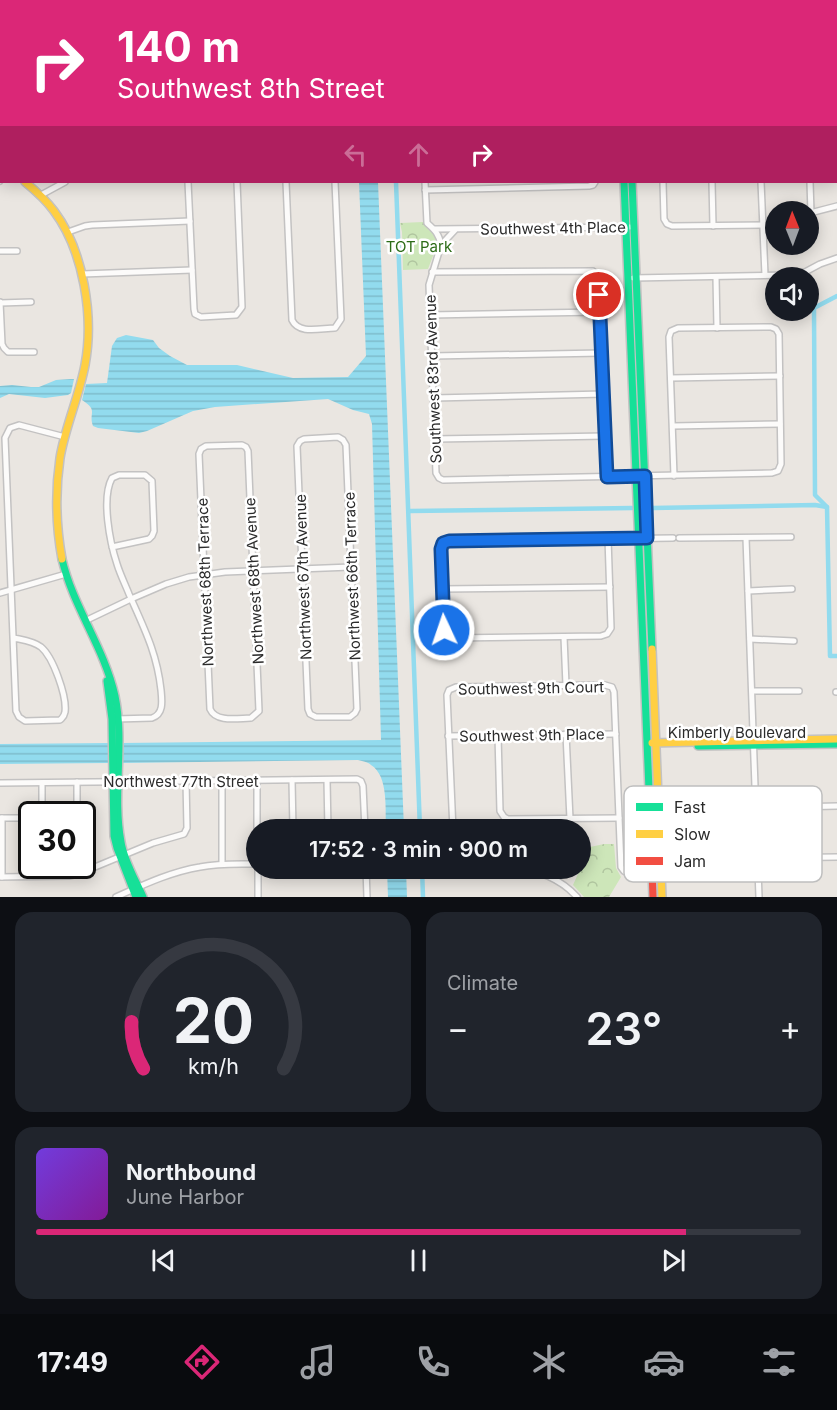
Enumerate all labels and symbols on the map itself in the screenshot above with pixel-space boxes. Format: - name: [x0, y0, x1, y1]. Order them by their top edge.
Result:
- north arrow: [765, 201, 819, 255]
- street label: Southwest 4th Place: [480, 217, 626, 239]
- park label: TOT Park: [386, 237, 453, 256]
- pin: [573, 269, 624, 320]
- street label: Southwest 83rd Avenue: [421, 294, 445, 464]
- street label: Northwest 66th Terrace: [340, 491, 364, 661]
- street label: Northwest 67th Avenue: [291, 494, 315, 660]
- street label: Northwest 68th Terrace: [193, 497, 217, 667]
- street label: Northwest 68th Avenue: [240, 497, 268, 665]
- position arrow: [412, 598, 476, 662]
- street label: Southwest 9th Court: [458, 677, 604, 699]
- street label: Kimberly Boulevard: [668, 723, 806, 742]
- street label: Southwest 9th Place: [459, 724, 605, 746]
- street label: Northwest 77th Street: [103, 772, 259, 791]
- legend: [624, 786, 822, 882]
- text: Fast: [674, 797, 706, 817]
- speed limit sign: 30: [18, 801, 96, 879]
- text: Slow: [674, 824, 711, 844]
- text: Jam: [674, 851, 706, 871]

